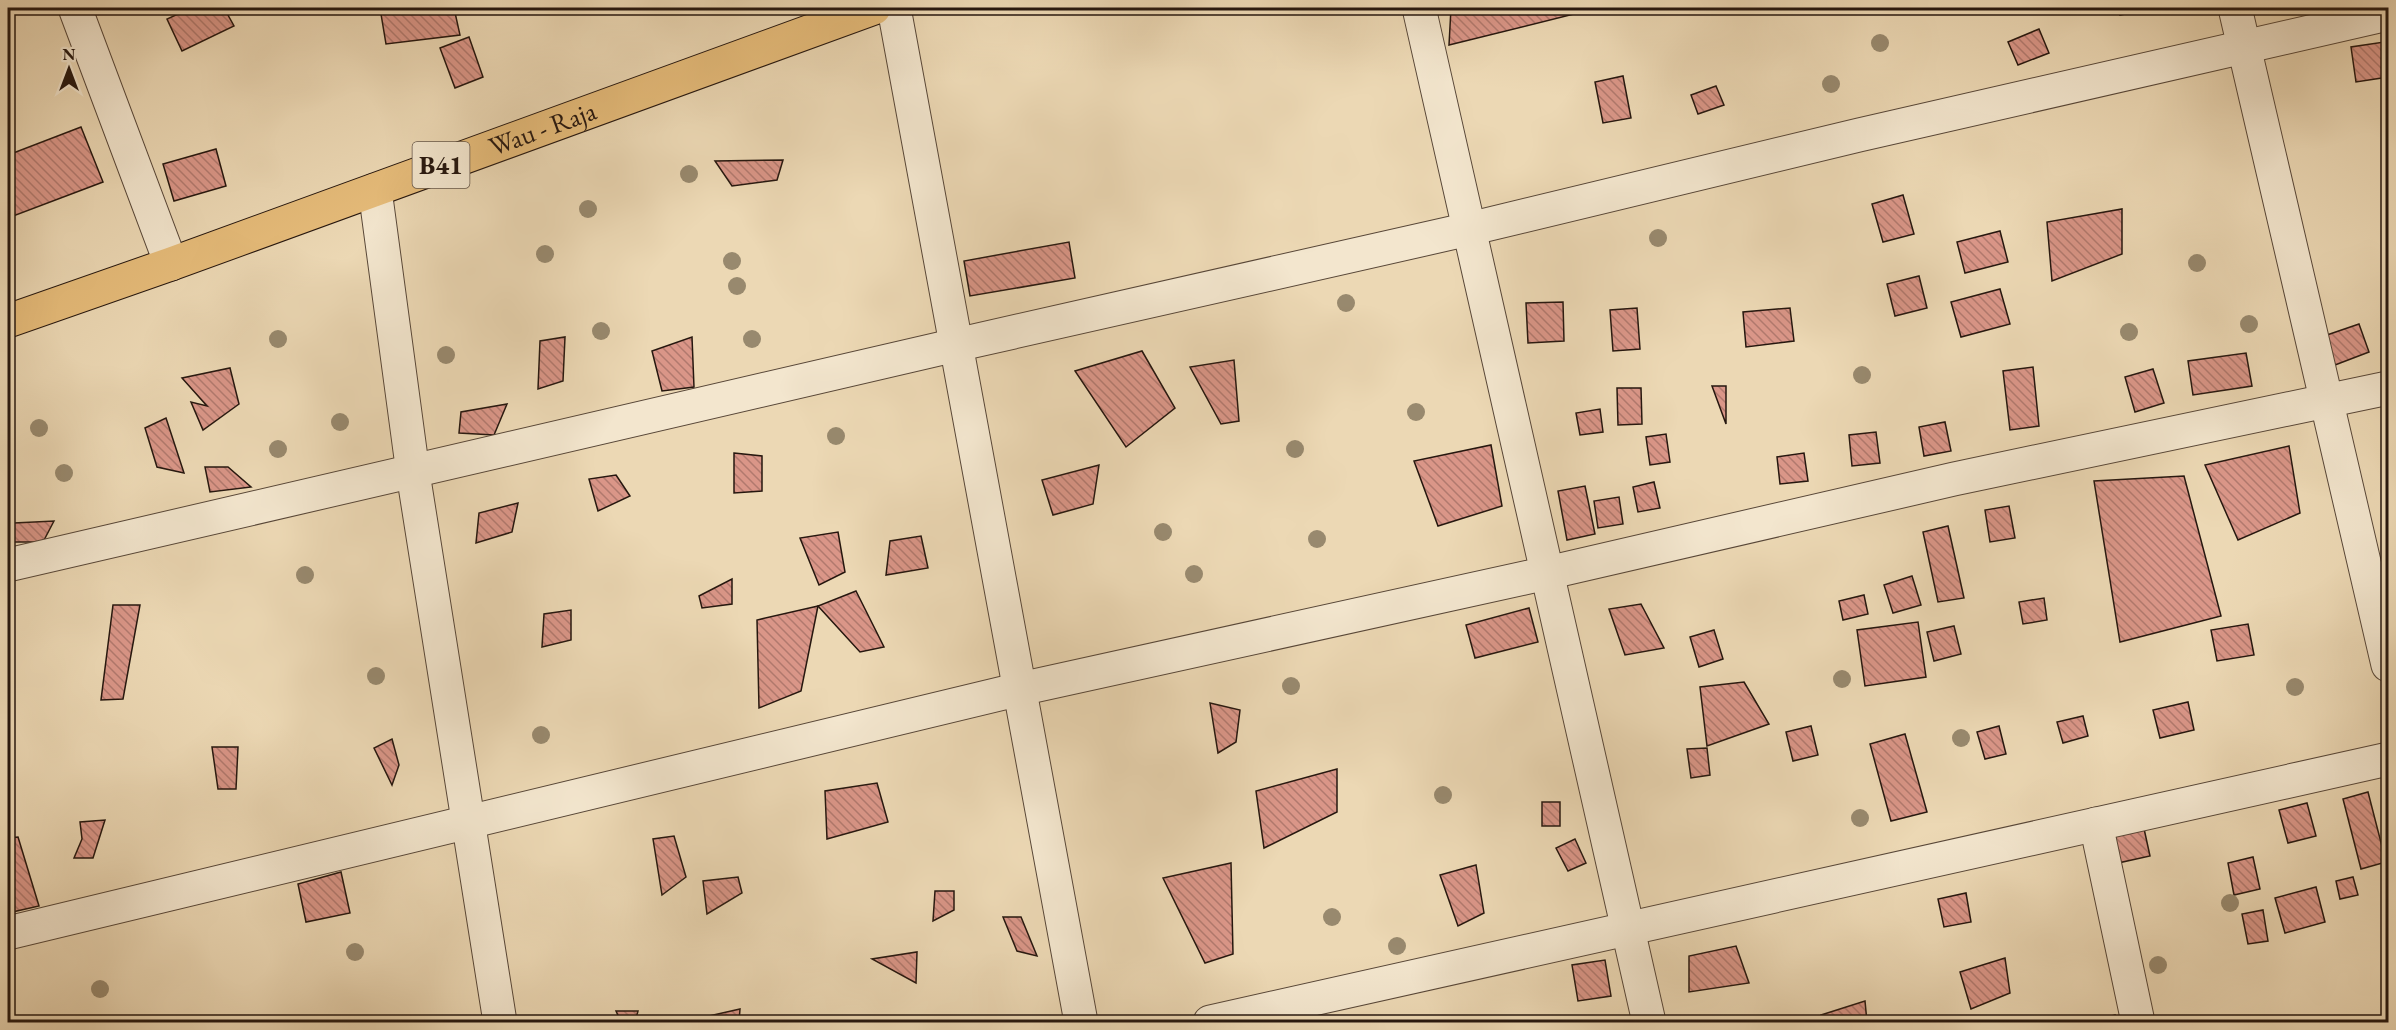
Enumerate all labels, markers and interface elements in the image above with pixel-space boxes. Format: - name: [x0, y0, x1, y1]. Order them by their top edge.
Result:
- north arrow: [39, 39, 99, 99]
- text: N: [63, 44, 76, 65]
- street label: Wau - Raja: [484, 93, 601, 164]
- road number: B41: [412, 142, 470, 188]

